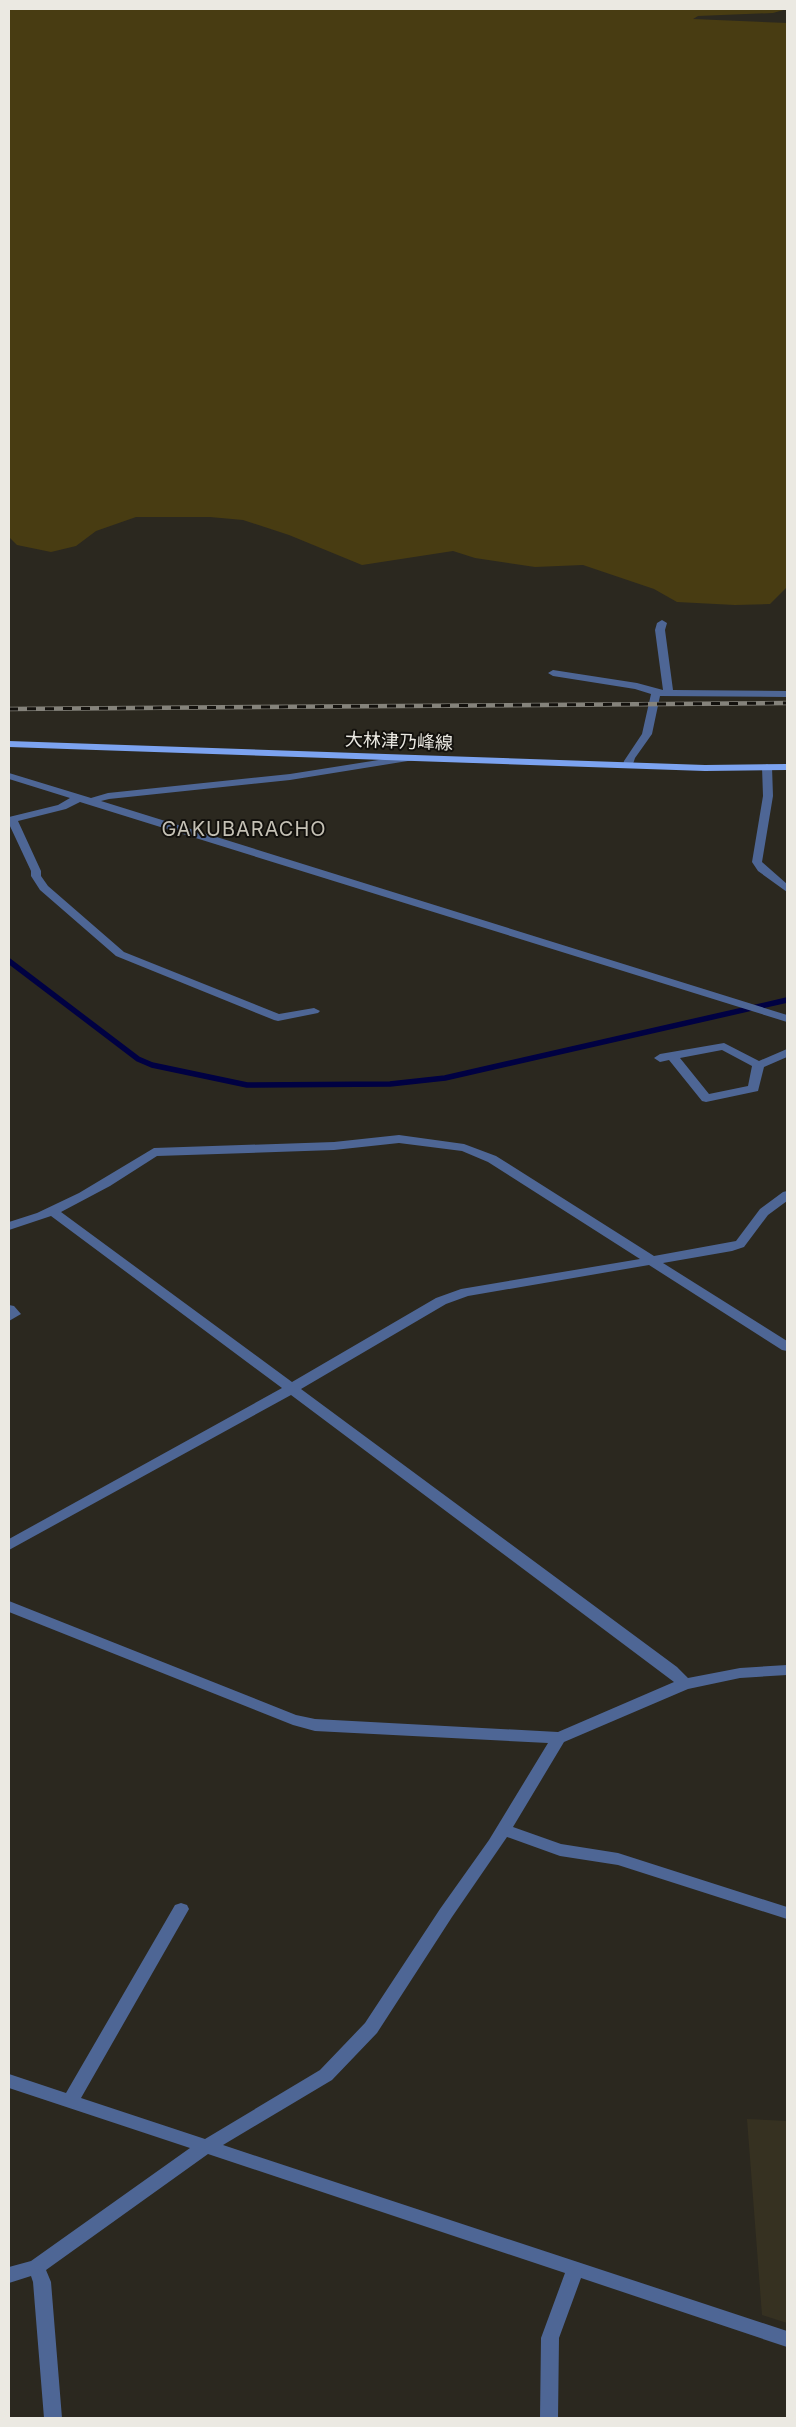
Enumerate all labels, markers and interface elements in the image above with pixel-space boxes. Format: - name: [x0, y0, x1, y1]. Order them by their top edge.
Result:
- street label: 大林津乃峰線: [345, 729, 453, 753]
- district label: GAKUBARACHO: [161, 817, 327, 841]

